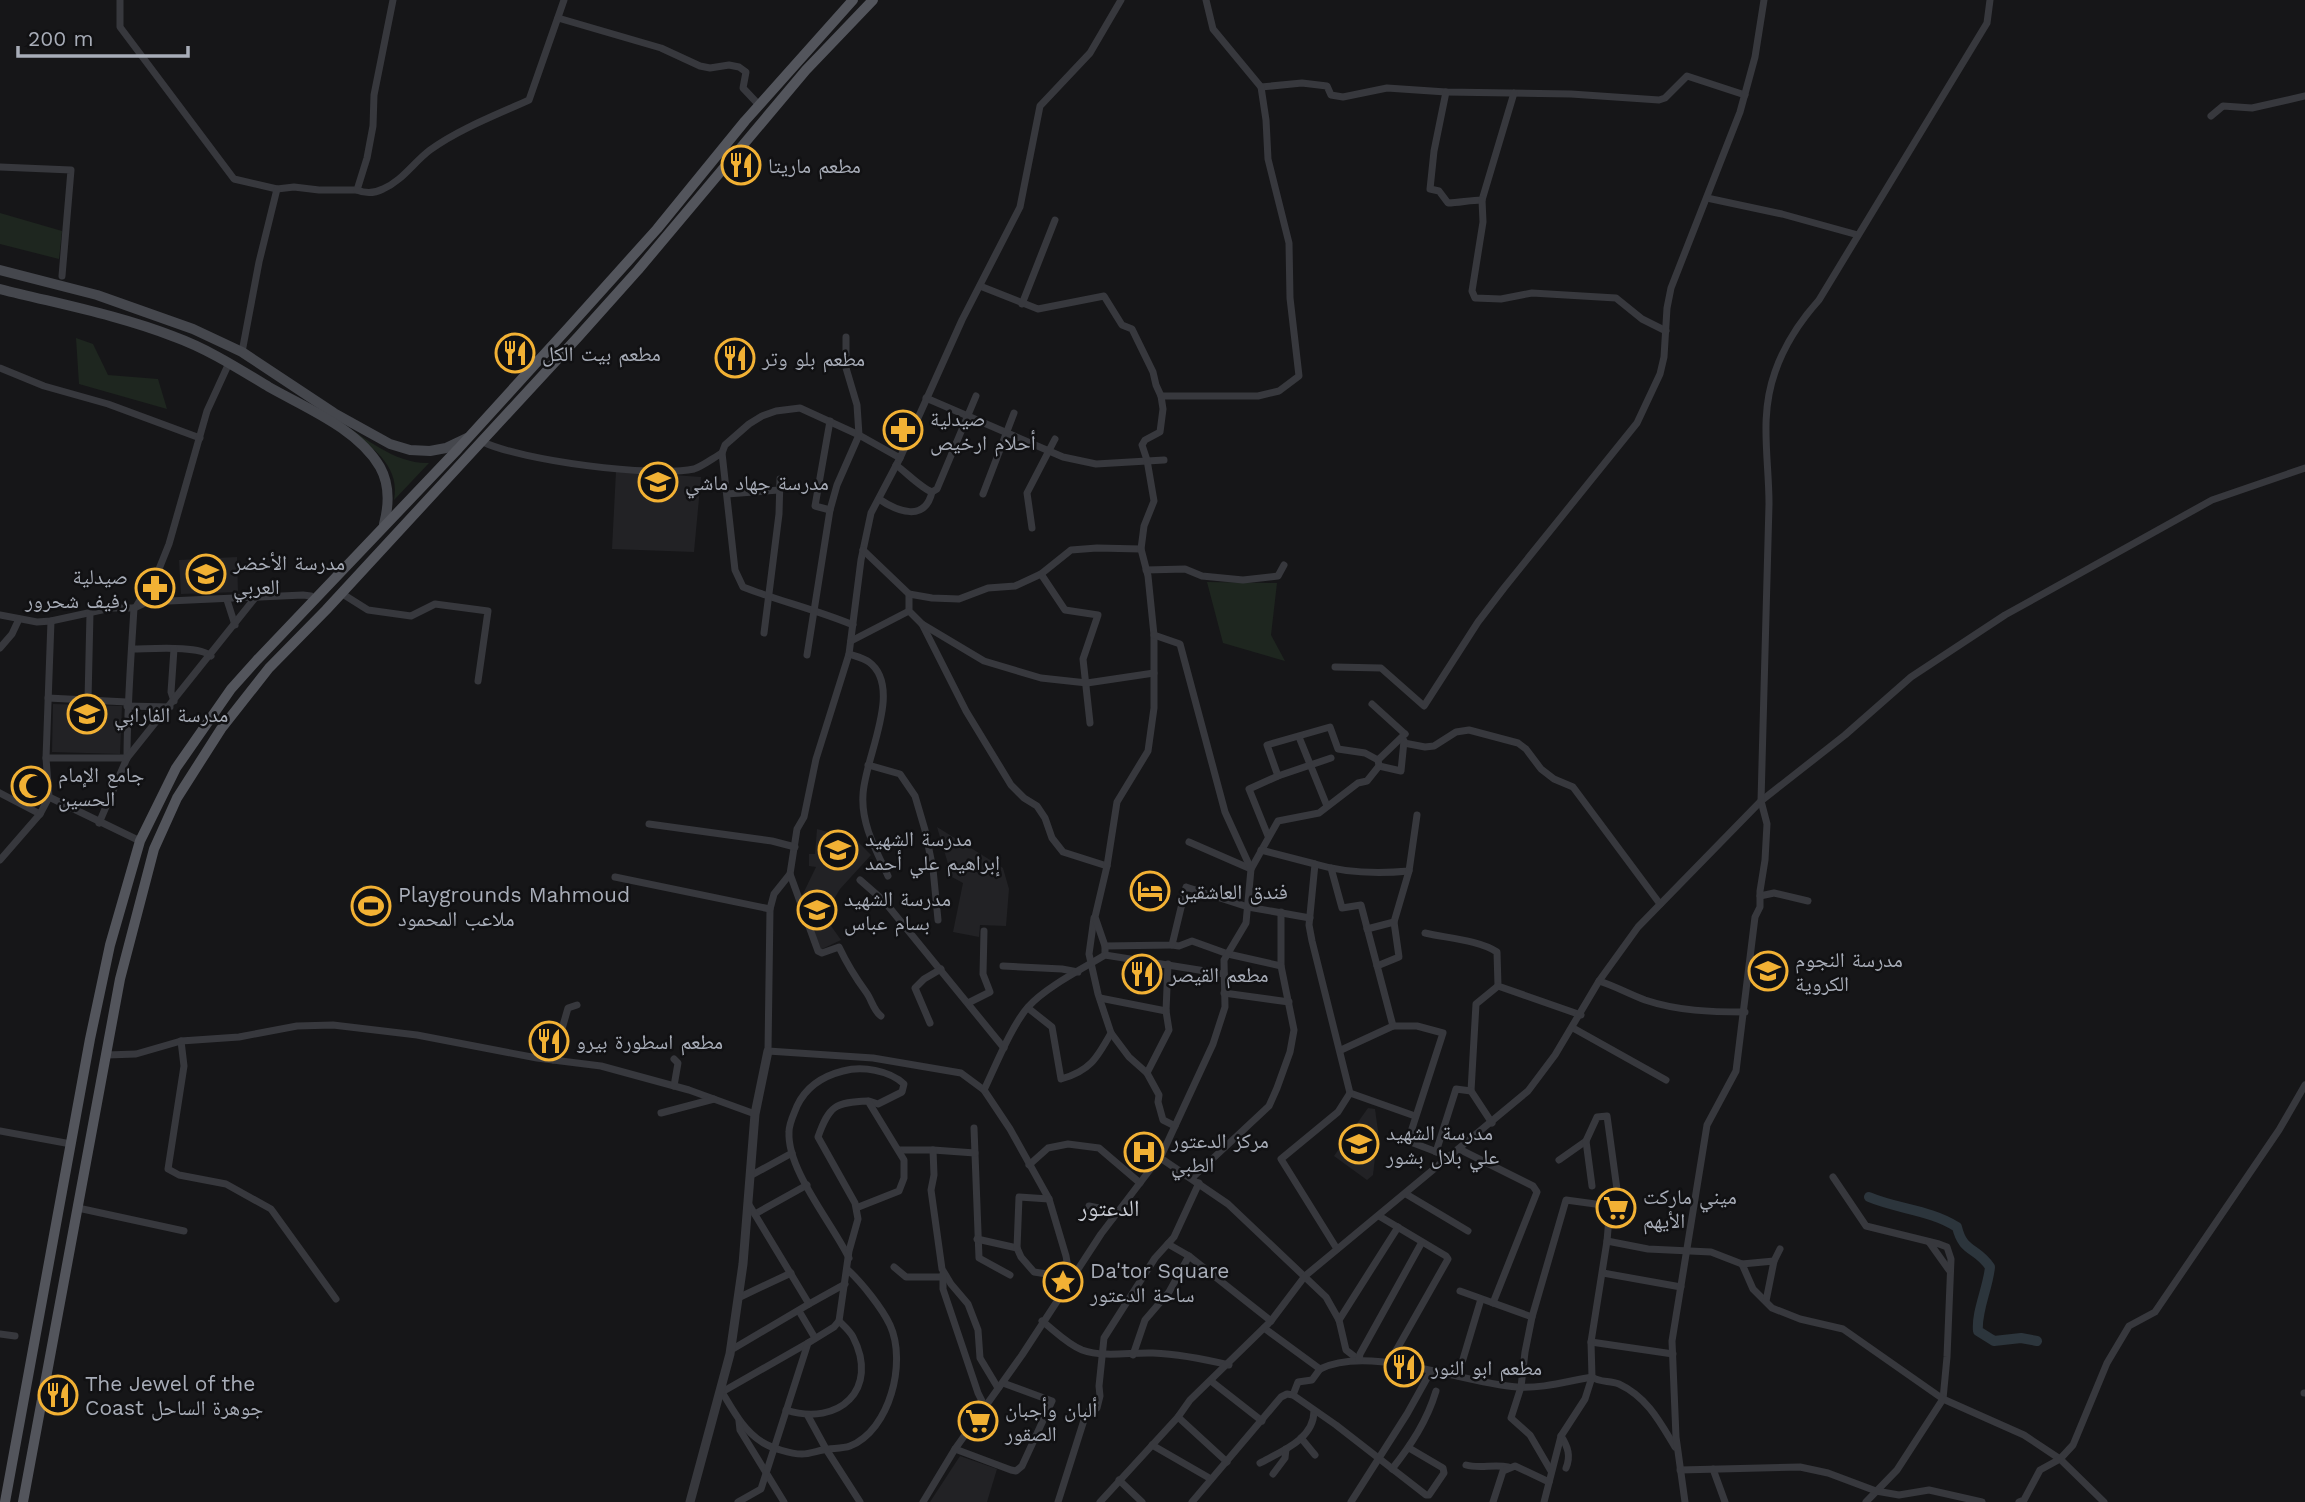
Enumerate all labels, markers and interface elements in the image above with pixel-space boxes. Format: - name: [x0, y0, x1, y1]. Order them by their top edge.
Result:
- scale bar: [18, 14, 187, 58]
- text: 200 m: [28, 26, 94, 51]
- restaurant icon: مطعم ماريتا: [720, 144, 762, 186]
- place label: مطعم ماريتا: [768, 153, 861, 180]
- restaurant icon: مطعم بيت الكل: [494, 332, 536, 374]
- restaurant icon: مطعم بلو وتر: [714, 337, 756, 379]
- place label: مطعم بيت الكل: [542, 341, 661, 368]
- place label: مطعم بلو وتر: [761, 346, 865, 373]
- place label: صيدلية أحلام ارخيص: [930, 406, 1036, 457]
- pharmacy icon: صيدلية أحلام ارخيص: [882, 409, 924, 451]
- school or university icon: مدرسة جهاد ماشي: [637, 461, 679, 503]
- place label: مدرسة جهاد ماشي: [685, 470, 829, 499]
- place label: مدرسة الأخضر العربي: [232, 550, 345, 603]
- school or university icon: مدرسة الأخضر العربي: [185, 553, 227, 595]
- place label: صيدلية رفيف شحرور: [24, 564, 128, 613]
- pharmacy icon: صيدلية رفيف شحرور: [134, 567, 176, 609]
- school or university icon: مدرسة الفارابي: [66, 693, 108, 735]
- place label: مدرسة الفارابي: [114, 702, 228, 731]
- place label: جامع الإمام الحسين: [58, 762, 144, 812]
- mosque icon: جامع الإمام الحسين: [10, 765, 52, 807]
- place label: مدرسة الشهيد إبراهيم علي أحمد: [865, 826, 1000, 879]
- school or university icon: مدرسة الشهيد إبراهيم علي أحمد: [817, 829, 859, 871]
- hotel icon: فندق العاشقين: [1129, 870, 1171, 912]
- place label: فندق العاشقين: [1177, 879, 1288, 905]
- place label: Playgrounds Mahmoud ملاعب المحمود: [398, 882, 630, 931]
- sports icon: Playgrounds Mahmoud ملاعب المحمود: [350, 885, 392, 927]
- place label: مدرسة الشهيد بسام عباس: [844, 886, 951, 937]
- school or university icon: مدرسة الشهيد بسام عباس: [796, 889, 838, 931]
- place label: مدرسة النجوم الكروية: [1795, 947, 1903, 996]
- school or university icon: مدرسة النجوم الكروية: [1747, 950, 1789, 992]
- restaurant icon: مطعم القيصر: [1121, 953, 1163, 995]
- place label: مطعم القيصر: [1168, 962, 1269, 989]
- restaurant icon: مطعم اسطورة بيرو: [528, 1020, 570, 1062]
- place label: مطعم اسطورة بيرو: [576, 1029, 723, 1056]
- place label: مدرسة الشهيد علي بلال بشور: [1385, 1120, 1500, 1173]
- school or university icon: مدرسة الشهيد علي بلال بشور: [1338, 1123, 1380, 1165]
- place label: مركز الدعتور الطبي: [1170, 1128, 1269, 1181]
- hospital icon: مركز الدعتور الطبي: [1123, 1131, 1165, 1173]
- place label: ميني ماركت الأيهم: [1643, 1184, 1737, 1235]
- supermarket icon: ميني ماركت الأيهم: [1595, 1187, 1637, 1229]
- district label: الدعتور: [1078, 1195, 1139, 1222]
- place label: Da'tor Square ساحة الدعتور: [1089, 1258, 1229, 1307]
- place icon: Da'tor Square ساحة الدعتور: [1042, 1261, 1084, 1303]
- restaurant icon: مطعم ابو النور: [1383, 1346, 1425, 1388]
- place label: مطعم ابو النور: [1430, 1355, 1542, 1382]
- place label: The Jewel of the Coast جوهرة الساحل: [85, 1371, 263, 1421]
- restaurant icon: The Jewel of the Coast جوهرة الساحل: [37, 1374, 79, 1416]
- place label: ألبان وأجبان الصقور: [1004, 1397, 1097, 1446]
- supermarket icon: ألبان وأجبان الصقور: [957, 1400, 999, 1442]

